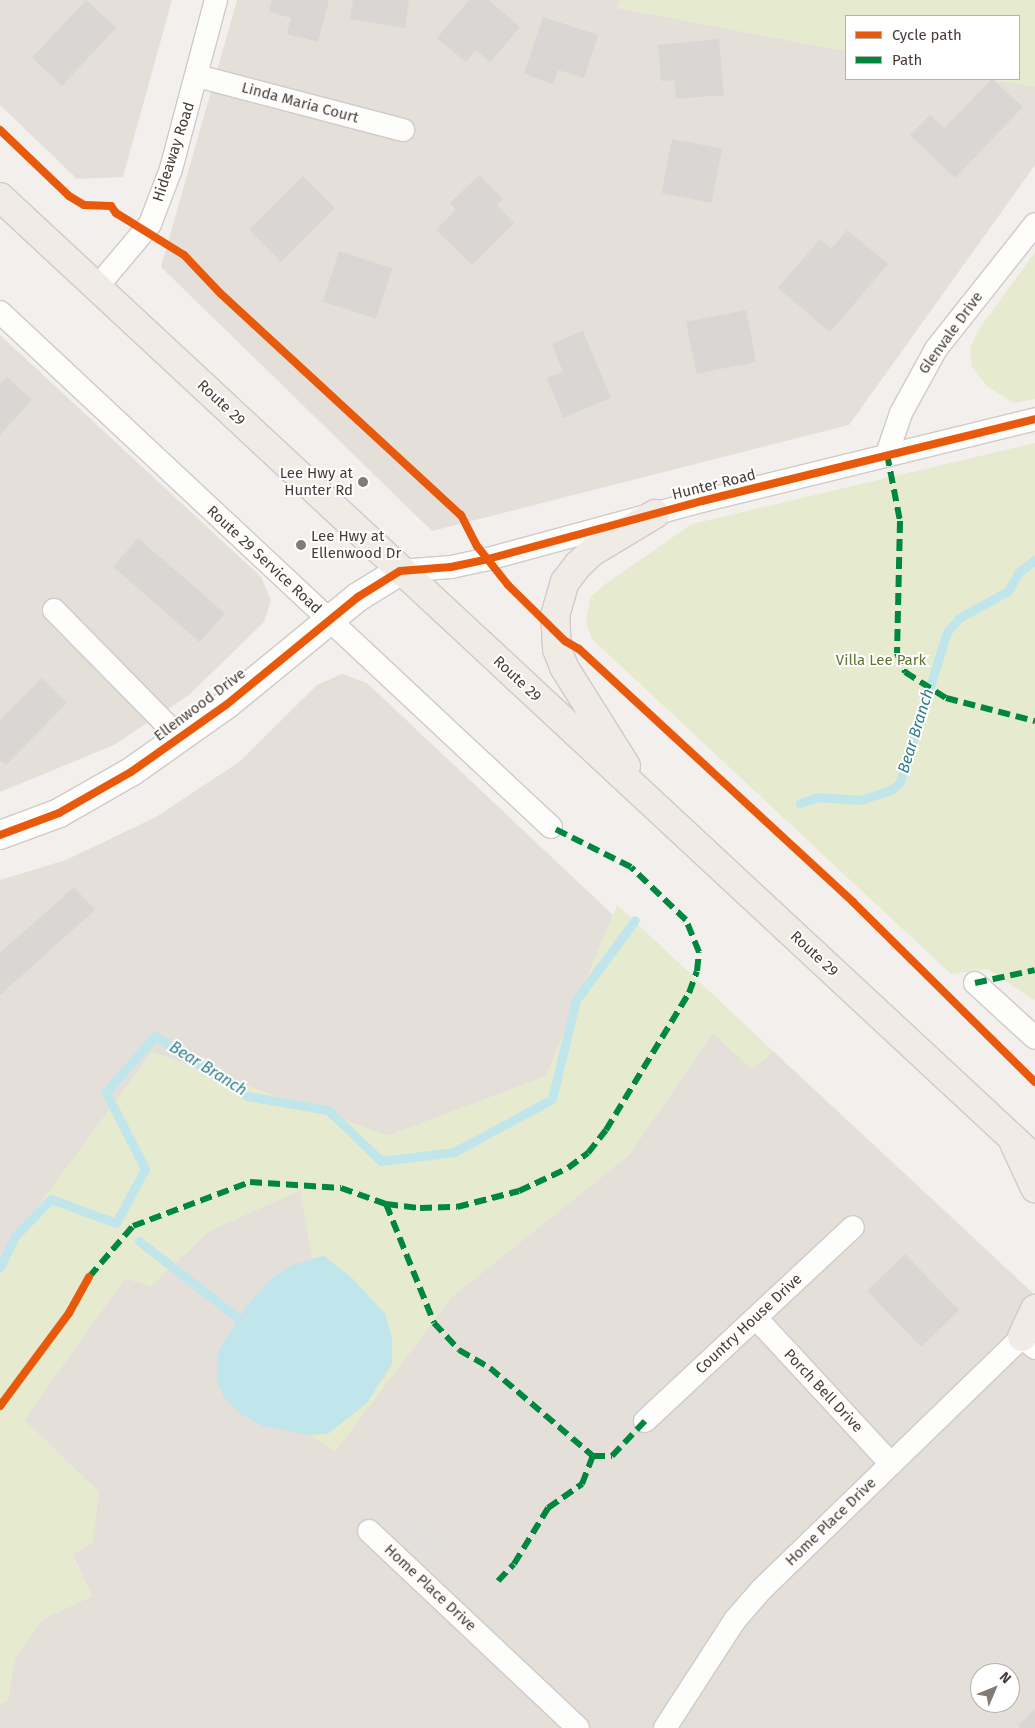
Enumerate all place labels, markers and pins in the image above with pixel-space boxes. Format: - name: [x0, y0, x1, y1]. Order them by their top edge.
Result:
- place label: Lee Hwy at Hunter Rd: [280, 464, 353, 499]
- marker: Lee Hwy at Hunter Rd: [357, 476, 369, 488]
- place label: Lee Hwy at Ellenwood Dr: [311, 527, 401, 562]
- marker: Lee Hwy at Ellenwood Dr: [295, 539, 307, 551]

